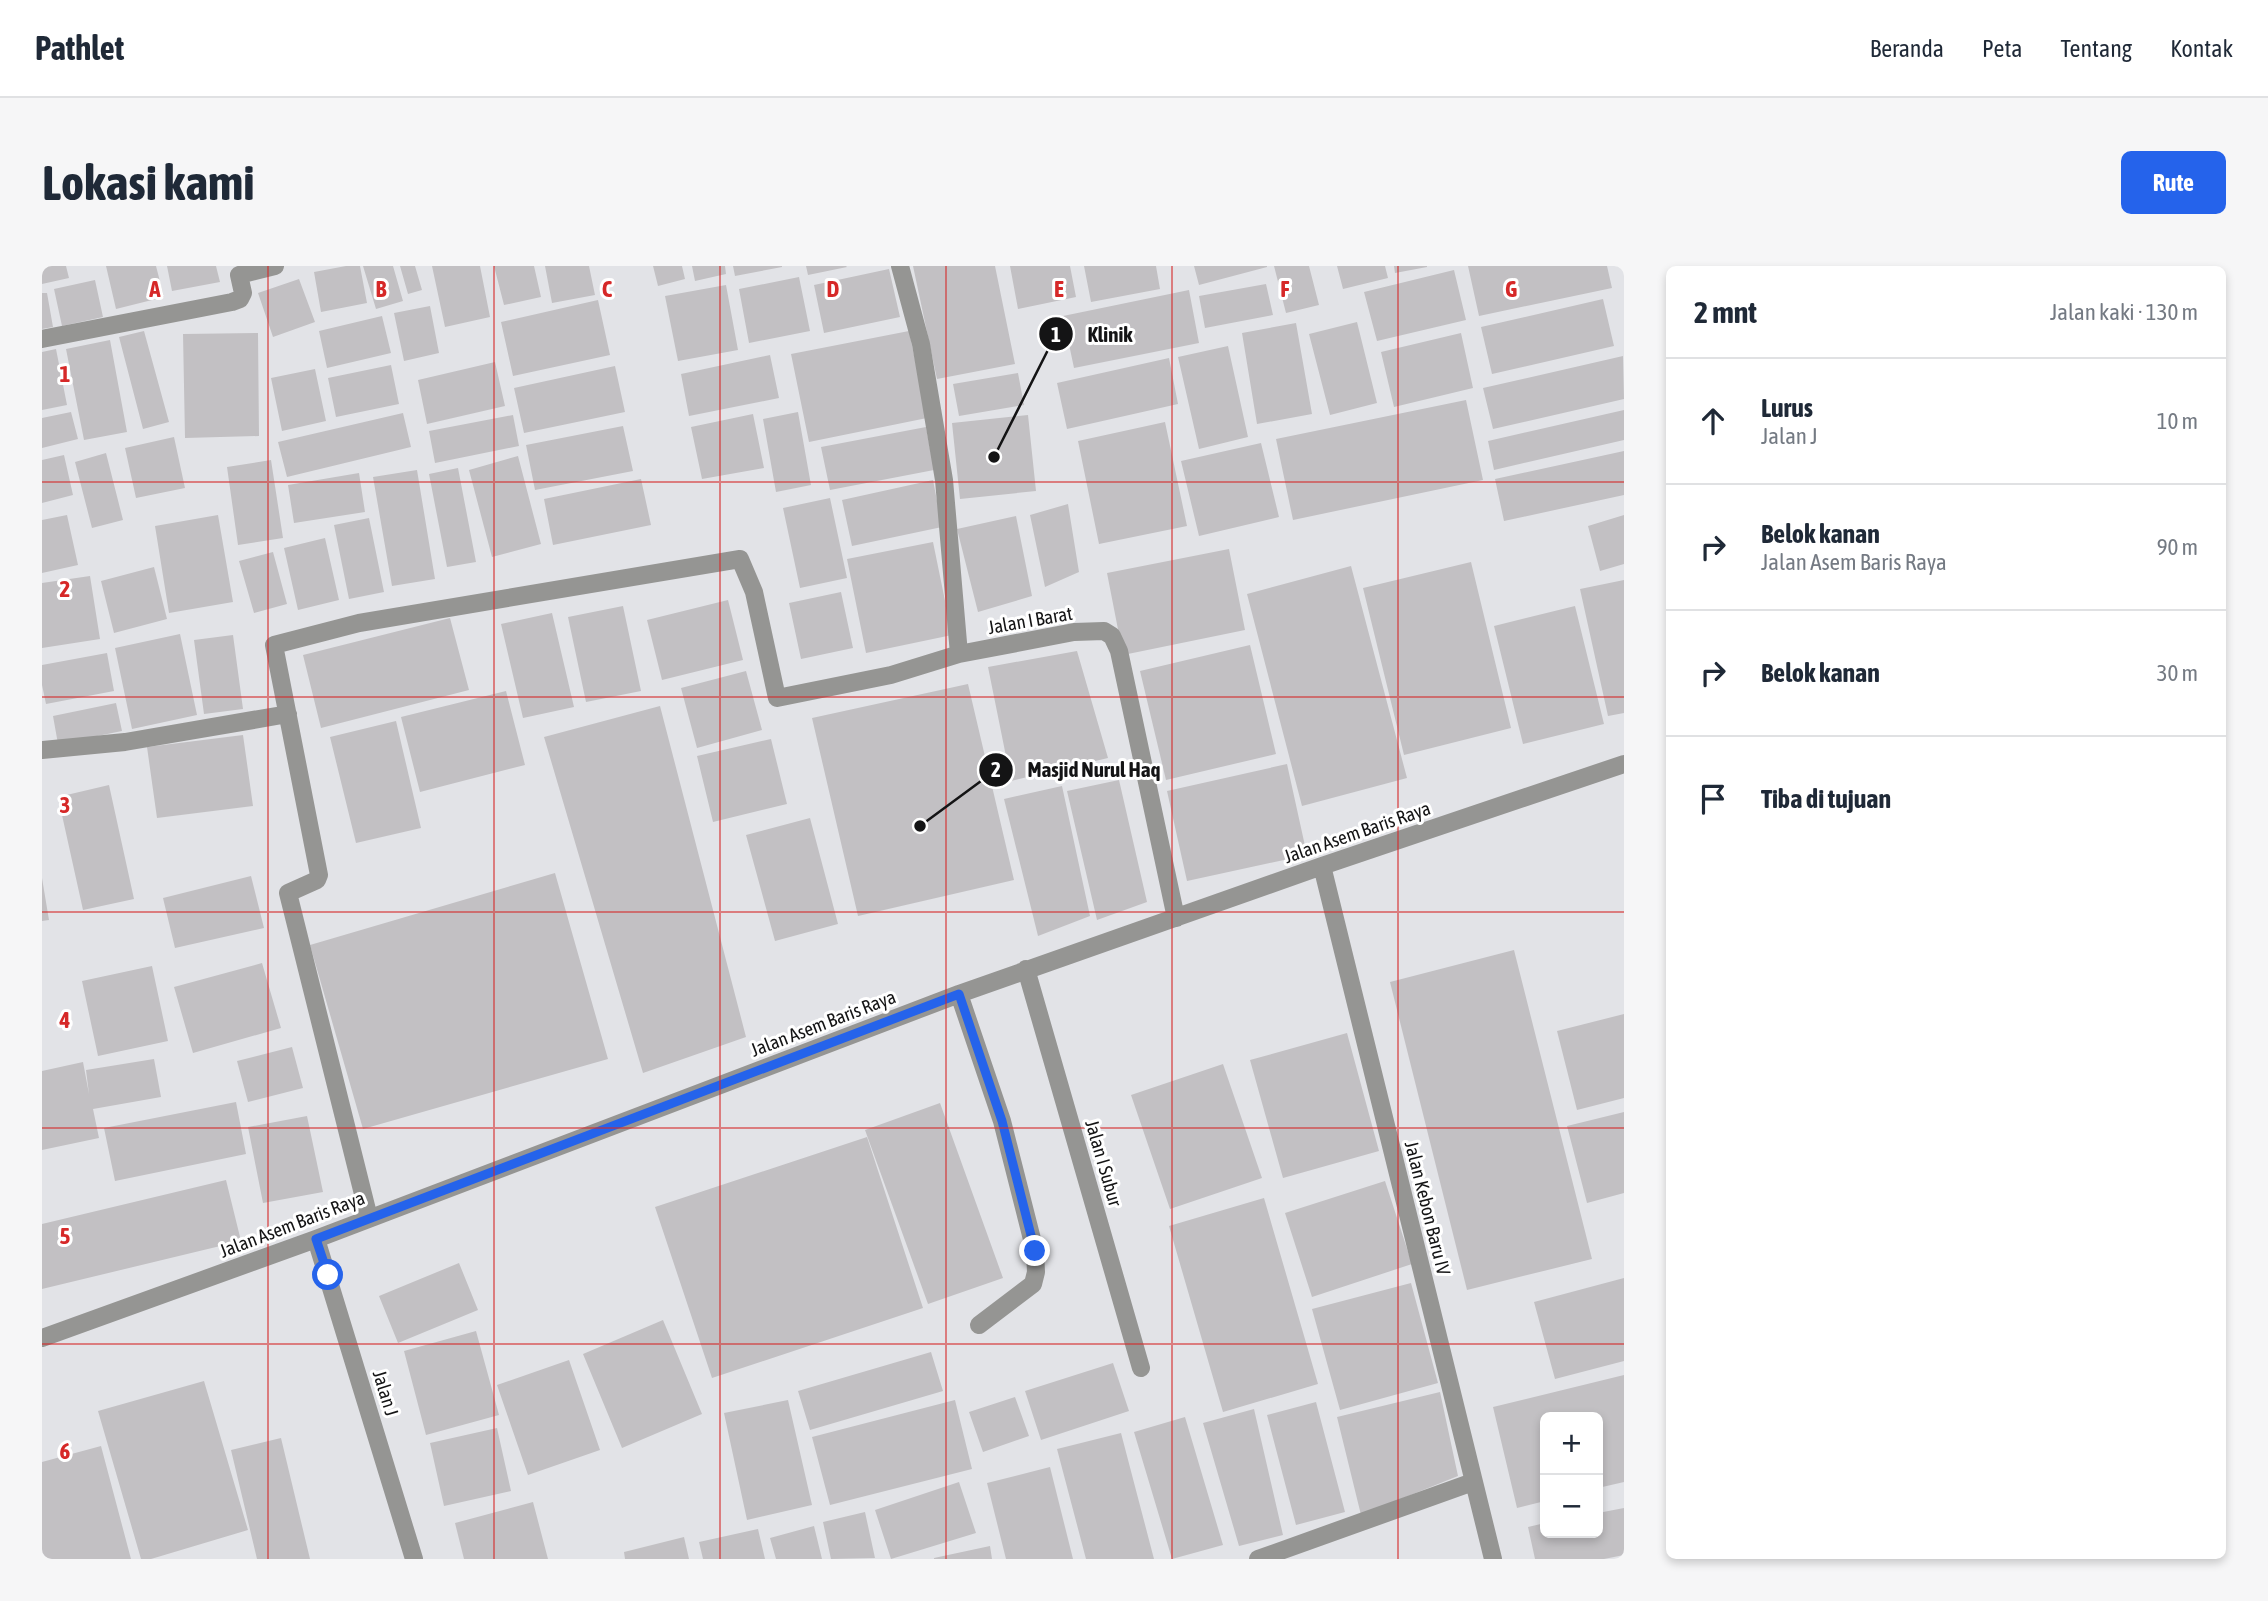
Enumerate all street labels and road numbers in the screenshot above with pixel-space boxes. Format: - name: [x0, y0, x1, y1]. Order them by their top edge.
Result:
- street label: Jalan I Barat: [986, 602, 1074, 638]
- street label: Jalan Asem Baris Raya: [1281, 797, 1433, 867]
- street label: Jalan Asem Baris Raya: [747, 985, 899, 1061]
- street label: Jalan I Subur: [1081, 1117, 1127, 1209]
- street label: Jalan Kebon Baru IV: [1401, 1139, 1455, 1278]
- street label: Jalan Asem Baris Raya: [216, 1186, 368, 1262]
- street label: Jalan J: [369, 1367, 403, 1419]

